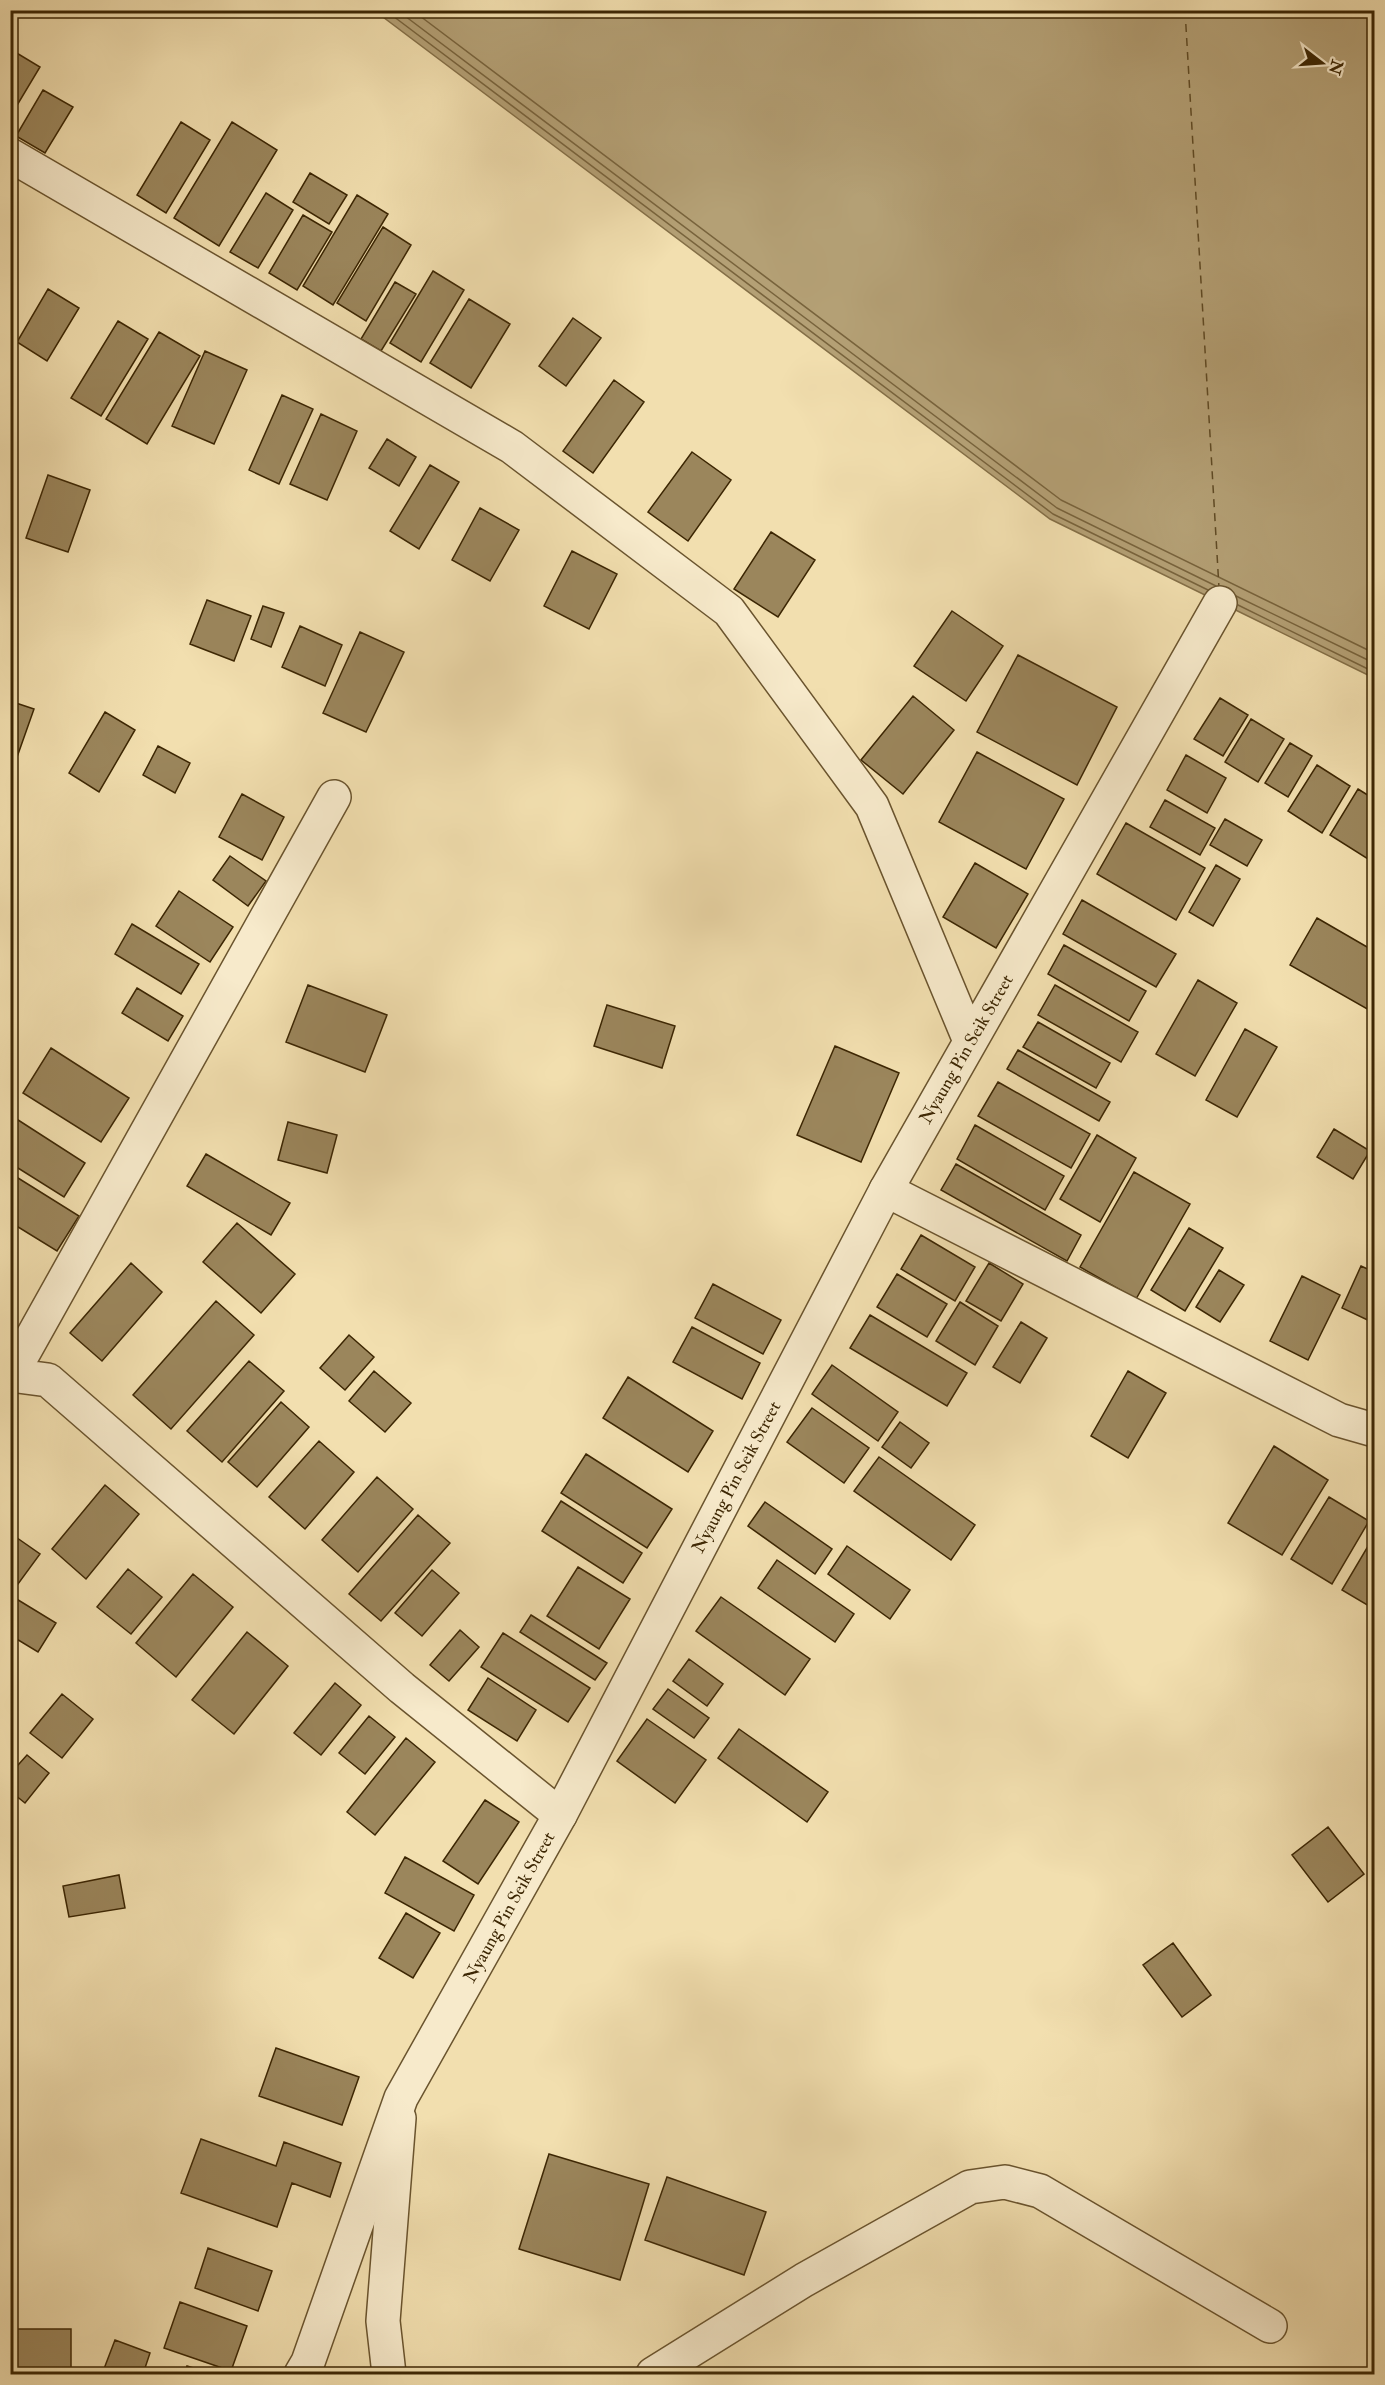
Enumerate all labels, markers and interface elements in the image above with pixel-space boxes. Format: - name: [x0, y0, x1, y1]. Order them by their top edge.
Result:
- north arrow: [1292, 33, 1352, 93]
- text: N: [1324, 56, 1347, 78]
- street label: Nyaung Pin Seik Street: [914, 970, 1019, 1128]
- street label: Nyaung Pin Seik Street: [687, 1397, 786, 1557]
- street label: Nyaung Pin Seik Street: [458, 1828, 560, 1987]

